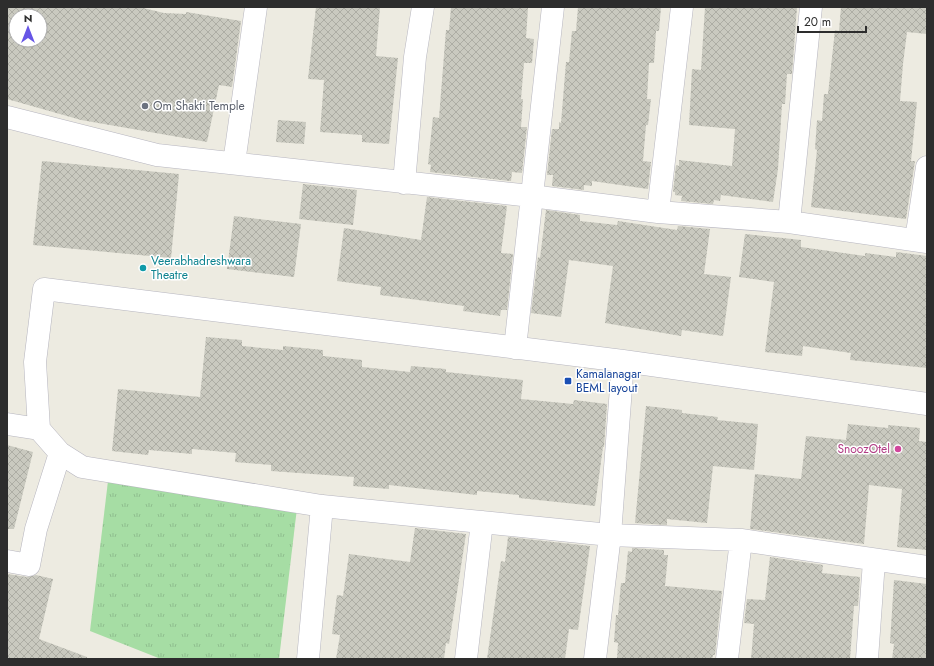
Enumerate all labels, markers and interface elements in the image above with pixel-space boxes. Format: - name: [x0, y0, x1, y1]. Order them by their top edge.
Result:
- north arrow: [8, 8, 48, 48]
- scale bar: [798, 8, 866, 34]
- text: N: [24, 10, 32, 26]
- text: 20 m: [804, 13, 831, 31]
- place label: Om Shakti Temple: [153, 97, 245, 115]
- marker: Om Shakti Temple: [140, 101, 150, 111]
- place label: Veerabhadreshwara Theatre: [151, 252, 251, 284]
- marker: Veerabhadreshwara Theatre: [138, 263, 148, 273]
- place label: Kamalanagar BEML layout: [576, 365, 642, 397]
- marker: Kamalanagar BEML layout: [563, 376, 573, 386]
- place label: SnoozOtel: [837, 440, 890, 458]
- marker: SnoozOtel: [893, 444, 903, 454]

